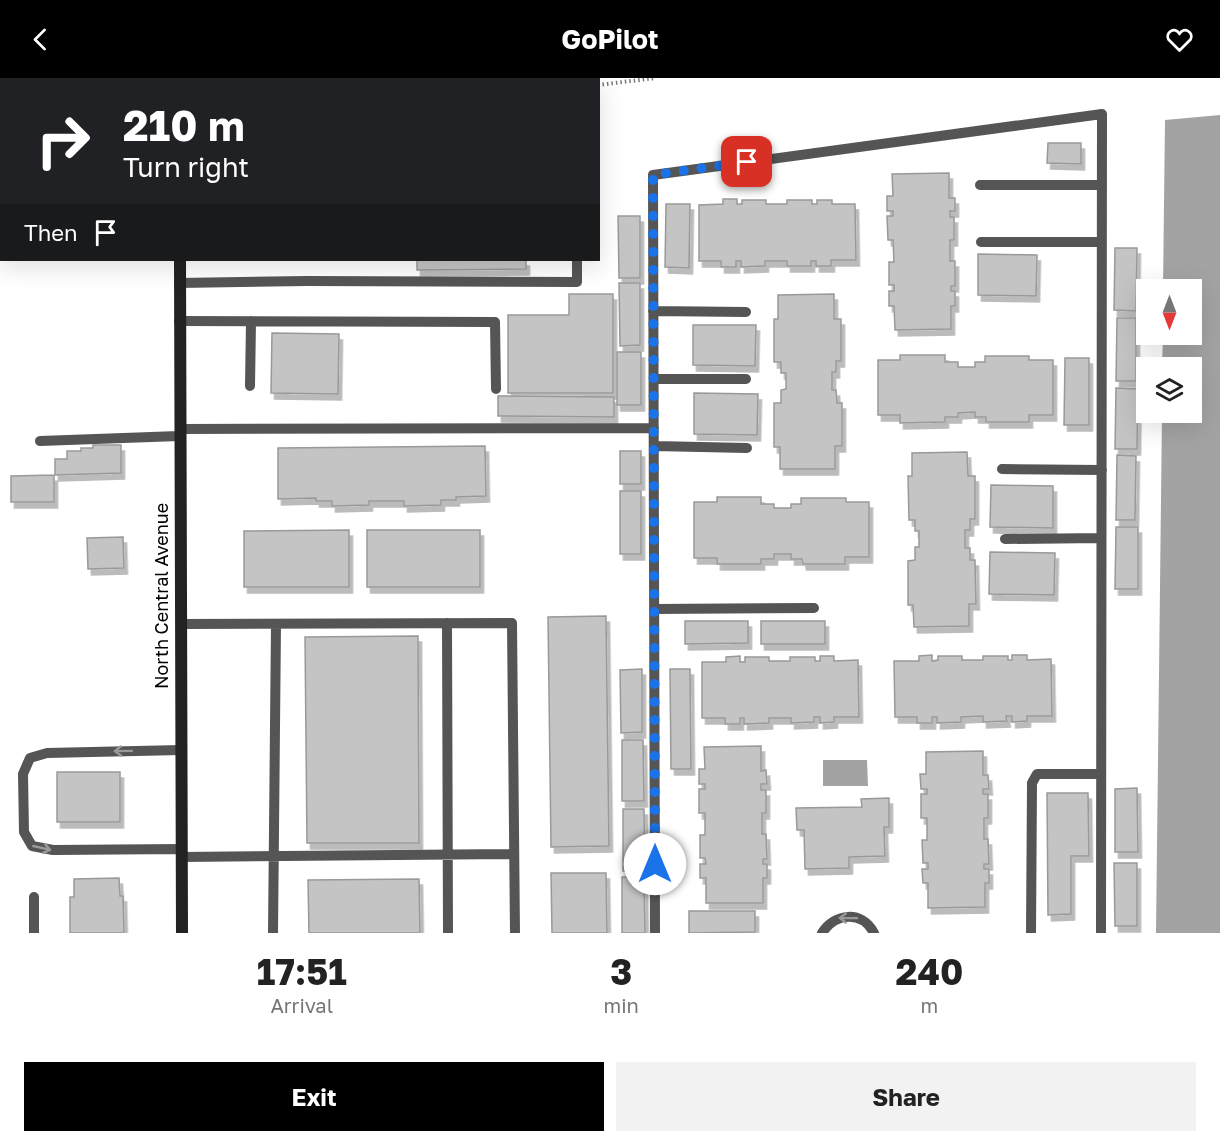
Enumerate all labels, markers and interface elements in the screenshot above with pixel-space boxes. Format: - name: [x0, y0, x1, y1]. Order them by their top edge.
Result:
- icon: back: [24, 23, 57, 56]
- text: GoPilot: [561, 23, 659, 55]
- icon: heart: [1163, 23, 1196, 56]
- text: 210 m: [123, 100, 245, 150]
- icon: right: [24, 102, 102, 180]
- pin: [721, 136, 772, 187]
- icon: arrive: [730, 145, 763, 178]
- text: Turn right: [123, 151, 249, 183]
- icon: arrive: [89, 216, 122, 249]
- text: Then: [24, 219, 77, 246]
- north arrow: [1136, 279, 1202, 345]
- map controls: [1136, 279, 1202, 423]
- button: layers: [1136, 357, 1202, 423]
- street label: North Central Avenue: [150, 503, 172, 689]
- one-way arrow: [113, 746, 133, 757]
- position arrow: [623, 832, 687, 896]
- one-way arrow: [32, 843, 51, 854]
- one-way arrow: [839, 913, 858, 924]
- text: 17:51: [257, 950, 347, 993]
- text: 3: [610, 950, 632, 993]
- text: 240: [895, 950, 963, 993]
- text: Arrival: [270, 993, 333, 1017]
- text: min: [603, 993, 639, 1017]
- text: m: [921, 993, 938, 1017]
- button: Exit: [24, 1062, 604, 1131]
- button: Share: [616, 1062, 1196, 1131]

